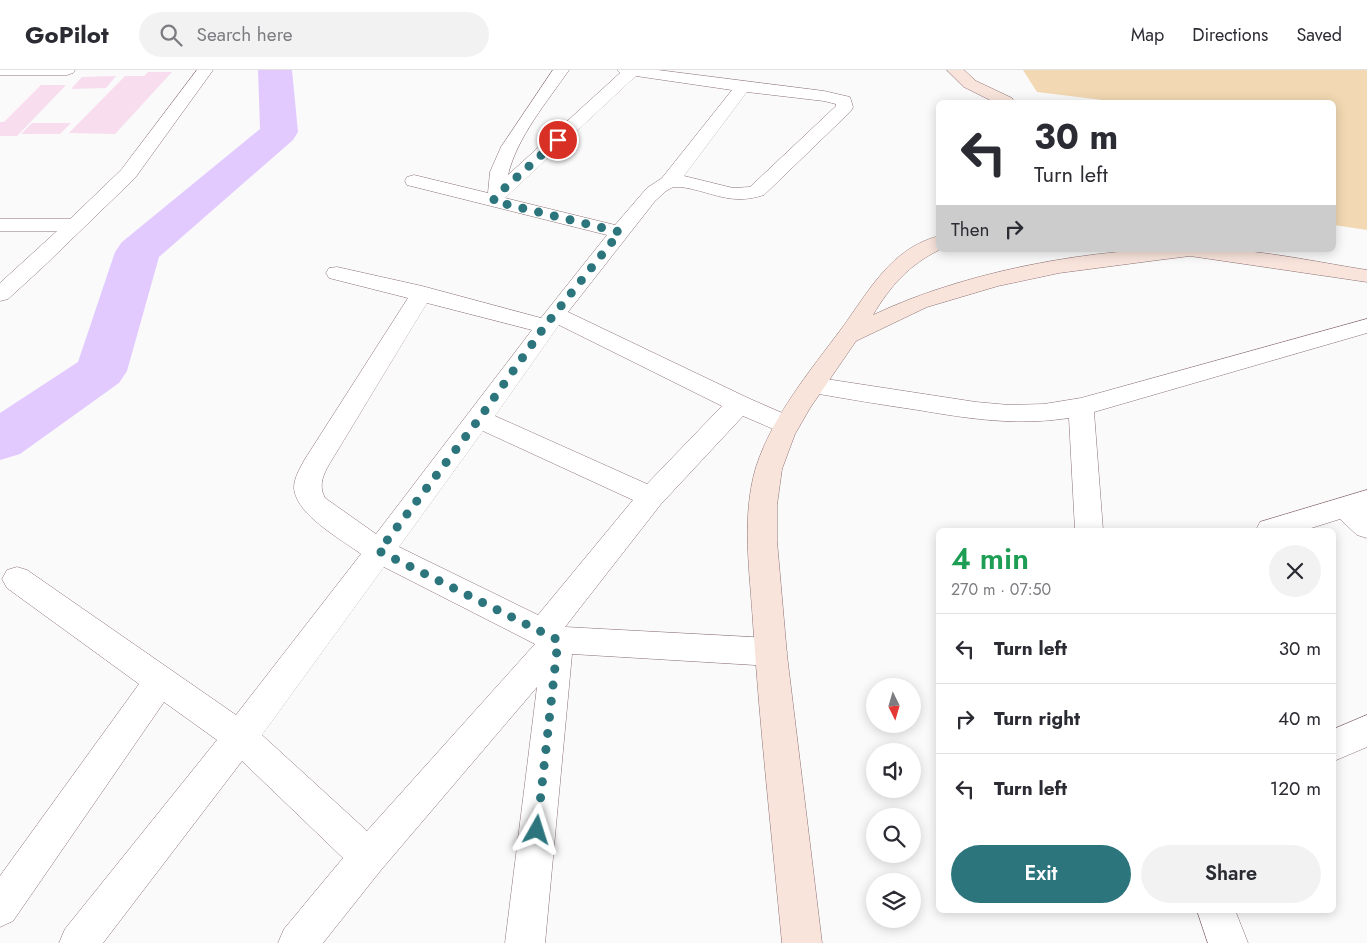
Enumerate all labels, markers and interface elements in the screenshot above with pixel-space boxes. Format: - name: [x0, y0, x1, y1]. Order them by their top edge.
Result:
- search box: [139, 12, 489, 57]
- text: GoPilot: [25, 17, 109, 52]
- icon: search: [157, 21, 185, 49]
- text: Search here: [197, 21, 293, 48]
- text: Map: [1131, 22, 1164, 48]
- text: Directions: [1192, 22, 1268, 48]
- text: Saved: [1296, 22, 1342, 48]
- text: 30 m: [1034, 112, 1118, 162]
- pin: [537, 119, 579, 161]
- icon: left: [951, 120, 1016, 185]
- icon: arrive: [544, 126, 572, 154]
- text: Turn left: [1034, 158, 1108, 190]
- icon: right: [1000, 215, 1028, 243]
- text: Then: [951, 216, 990, 243]
- text: 4 min: [951, 537, 1029, 580]
- button: close: [1269, 545, 1321, 597]
- text: 270 m · 07:50: [951, 578, 1051, 601]
- icon: left: [951, 635, 979, 663]
- text: Turn left: [994, 635, 1067, 662]
- text: 30 m: [1279, 635, 1321, 662]
- north arrow: [866, 678, 921, 732]
- map controls: [866, 678, 921, 928]
- icon: right: [951, 705, 979, 733]
- text: Turn right: [994, 705, 1080, 732]
- text: 40 m: [1278, 705, 1321, 732]
- button: sound: [866, 743, 921, 798]
- icon: left: [951, 775, 979, 803]
- text: Turn left: [994, 775, 1067, 802]
- text: 120 m: [1270, 775, 1321, 802]
- position arrow: [510, 803, 562, 855]
- button: search: [866, 808, 921, 863]
- button: Exit: [951, 845, 1131, 903]
- button: Share: [1141, 845, 1321, 903]
- button: layers: [866, 873, 921, 928]

